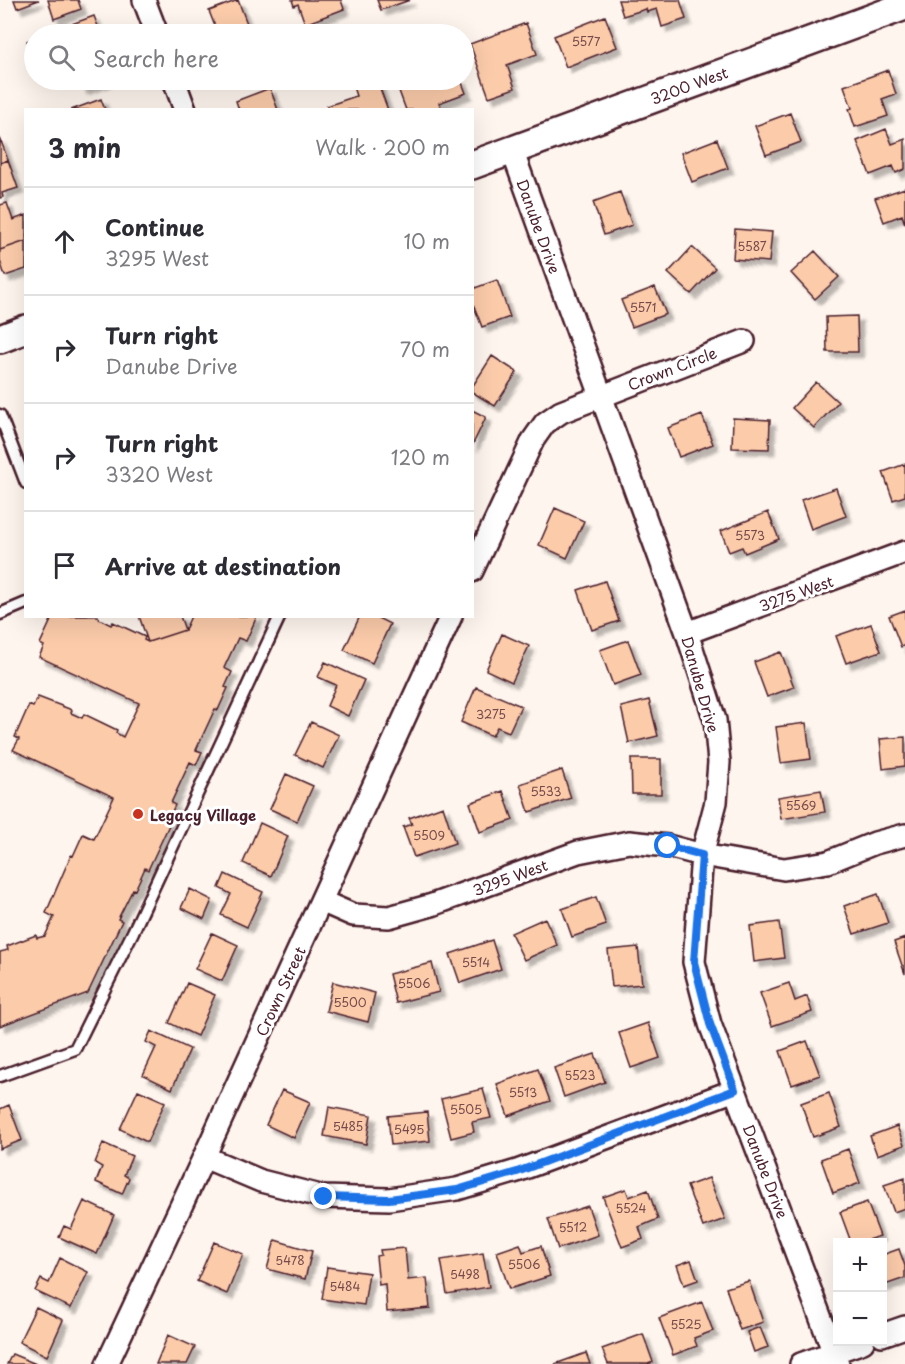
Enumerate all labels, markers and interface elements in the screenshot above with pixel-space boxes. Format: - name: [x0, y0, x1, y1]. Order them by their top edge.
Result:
- search box: [24, 24, 474, 90]
- house number: 5577: [572, 32, 601, 50]
- icon: search: [45, 41, 78, 74]
- text: Search here: [93, 41, 219, 74]
- street label: 3200 West: [647, 60, 731, 110]
- text: 3 min: [48, 128, 121, 167]
- text: Walk · 200 m: [315, 132, 450, 162]
- street label: Danube Drive: [511, 175, 567, 277]
- text: Continue: [105, 210, 204, 243]
- icon: ahead: [48, 225, 81, 258]
- text: 10 m: [403, 226, 450, 256]
- house number: 5587: [738, 237, 767, 255]
- text: 3295 West: [105, 243, 209, 273]
- house number: 5571: [630, 298, 656, 316]
- text: Turn right: [105, 318, 218, 351]
- icon: right: [48, 333, 81, 366]
- text: 70 m: [400, 334, 450, 364]
- street label: Crown Circle: [624, 340, 720, 396]
- text: Danube Drive: [105, 351, 238, 381]
- text: Turn right: [105, 426, 218, 459]
- icon: right: [48, 441, 81, 474]
- text: 120 m: [391, 442, 450, 472]
- text: 3320 West: [105, 459, 213, 489]
- house number: 5573: [735, 526, 765, 544]
- icon: arrive: [48, 549, 81, 582]
- text: Arrive at destination: [105, 549, 341, 582]
- street label: 3275 West: [756, 569, 836, 617]
- street label: Danube Drive: [676, 633, 726, 735]
- house number: 3275: [476, 705, 506, 723]
- house number: 5533: [530, 782, 562, 800]
- house number: 5569: [786, 796, 816, 814]
- place label: Legacy Village: [150, 803, 256, 826]
- marker: Legacy Village: [131, 807, 145, 821]
- house number: 5509: [413, 826, 445, 844]
- route start: [654, 832, 680, 858]
- street label: 3295 West: [469, 853, 551, 901]
- street label: Crown Street: [249, 942, 311, 1040]
- house number: 5514: [462, 953, 490, 971]
- house number: 5506: [398, 974, 430, 992]
- house number: 5500: [334, 993, 367, 1011]
- house number: 5523: [564, 1066, 596, 1084]
- house number: 5513: [509, 1083, 537, 1101]
- house number: 5505: [450, 1100, 482, 1118]
- house number: 5485: [333, 1117, 363, 1135]
- house number: 5495: [394, 1120, 424, 1138]
- street label: Danube Drive: [737, 1120, 795, 1222]
- route end: [310, 1183, 336, 1209]
- house number: 5524: [616, 1199, 647, 1217]
- house number: 5512: [559, 1218, 587, 1236]
- map controls: [833, 1238, 887, 1346]
- button: +: [833, 1238, 887, 1292]
- house number: 5478: [275, 1251, 305, 1269]
- house number: 5506: [508, 1255, 540, 1273]
- house number: 5498: [450, 1265, 480, 1283]
- house number: 5484: [329, 1277, 361, 1295]
- button: −: [833, 1292, 887, 1346]
- house number: 5525: [670, 1315, 702, 1333]

